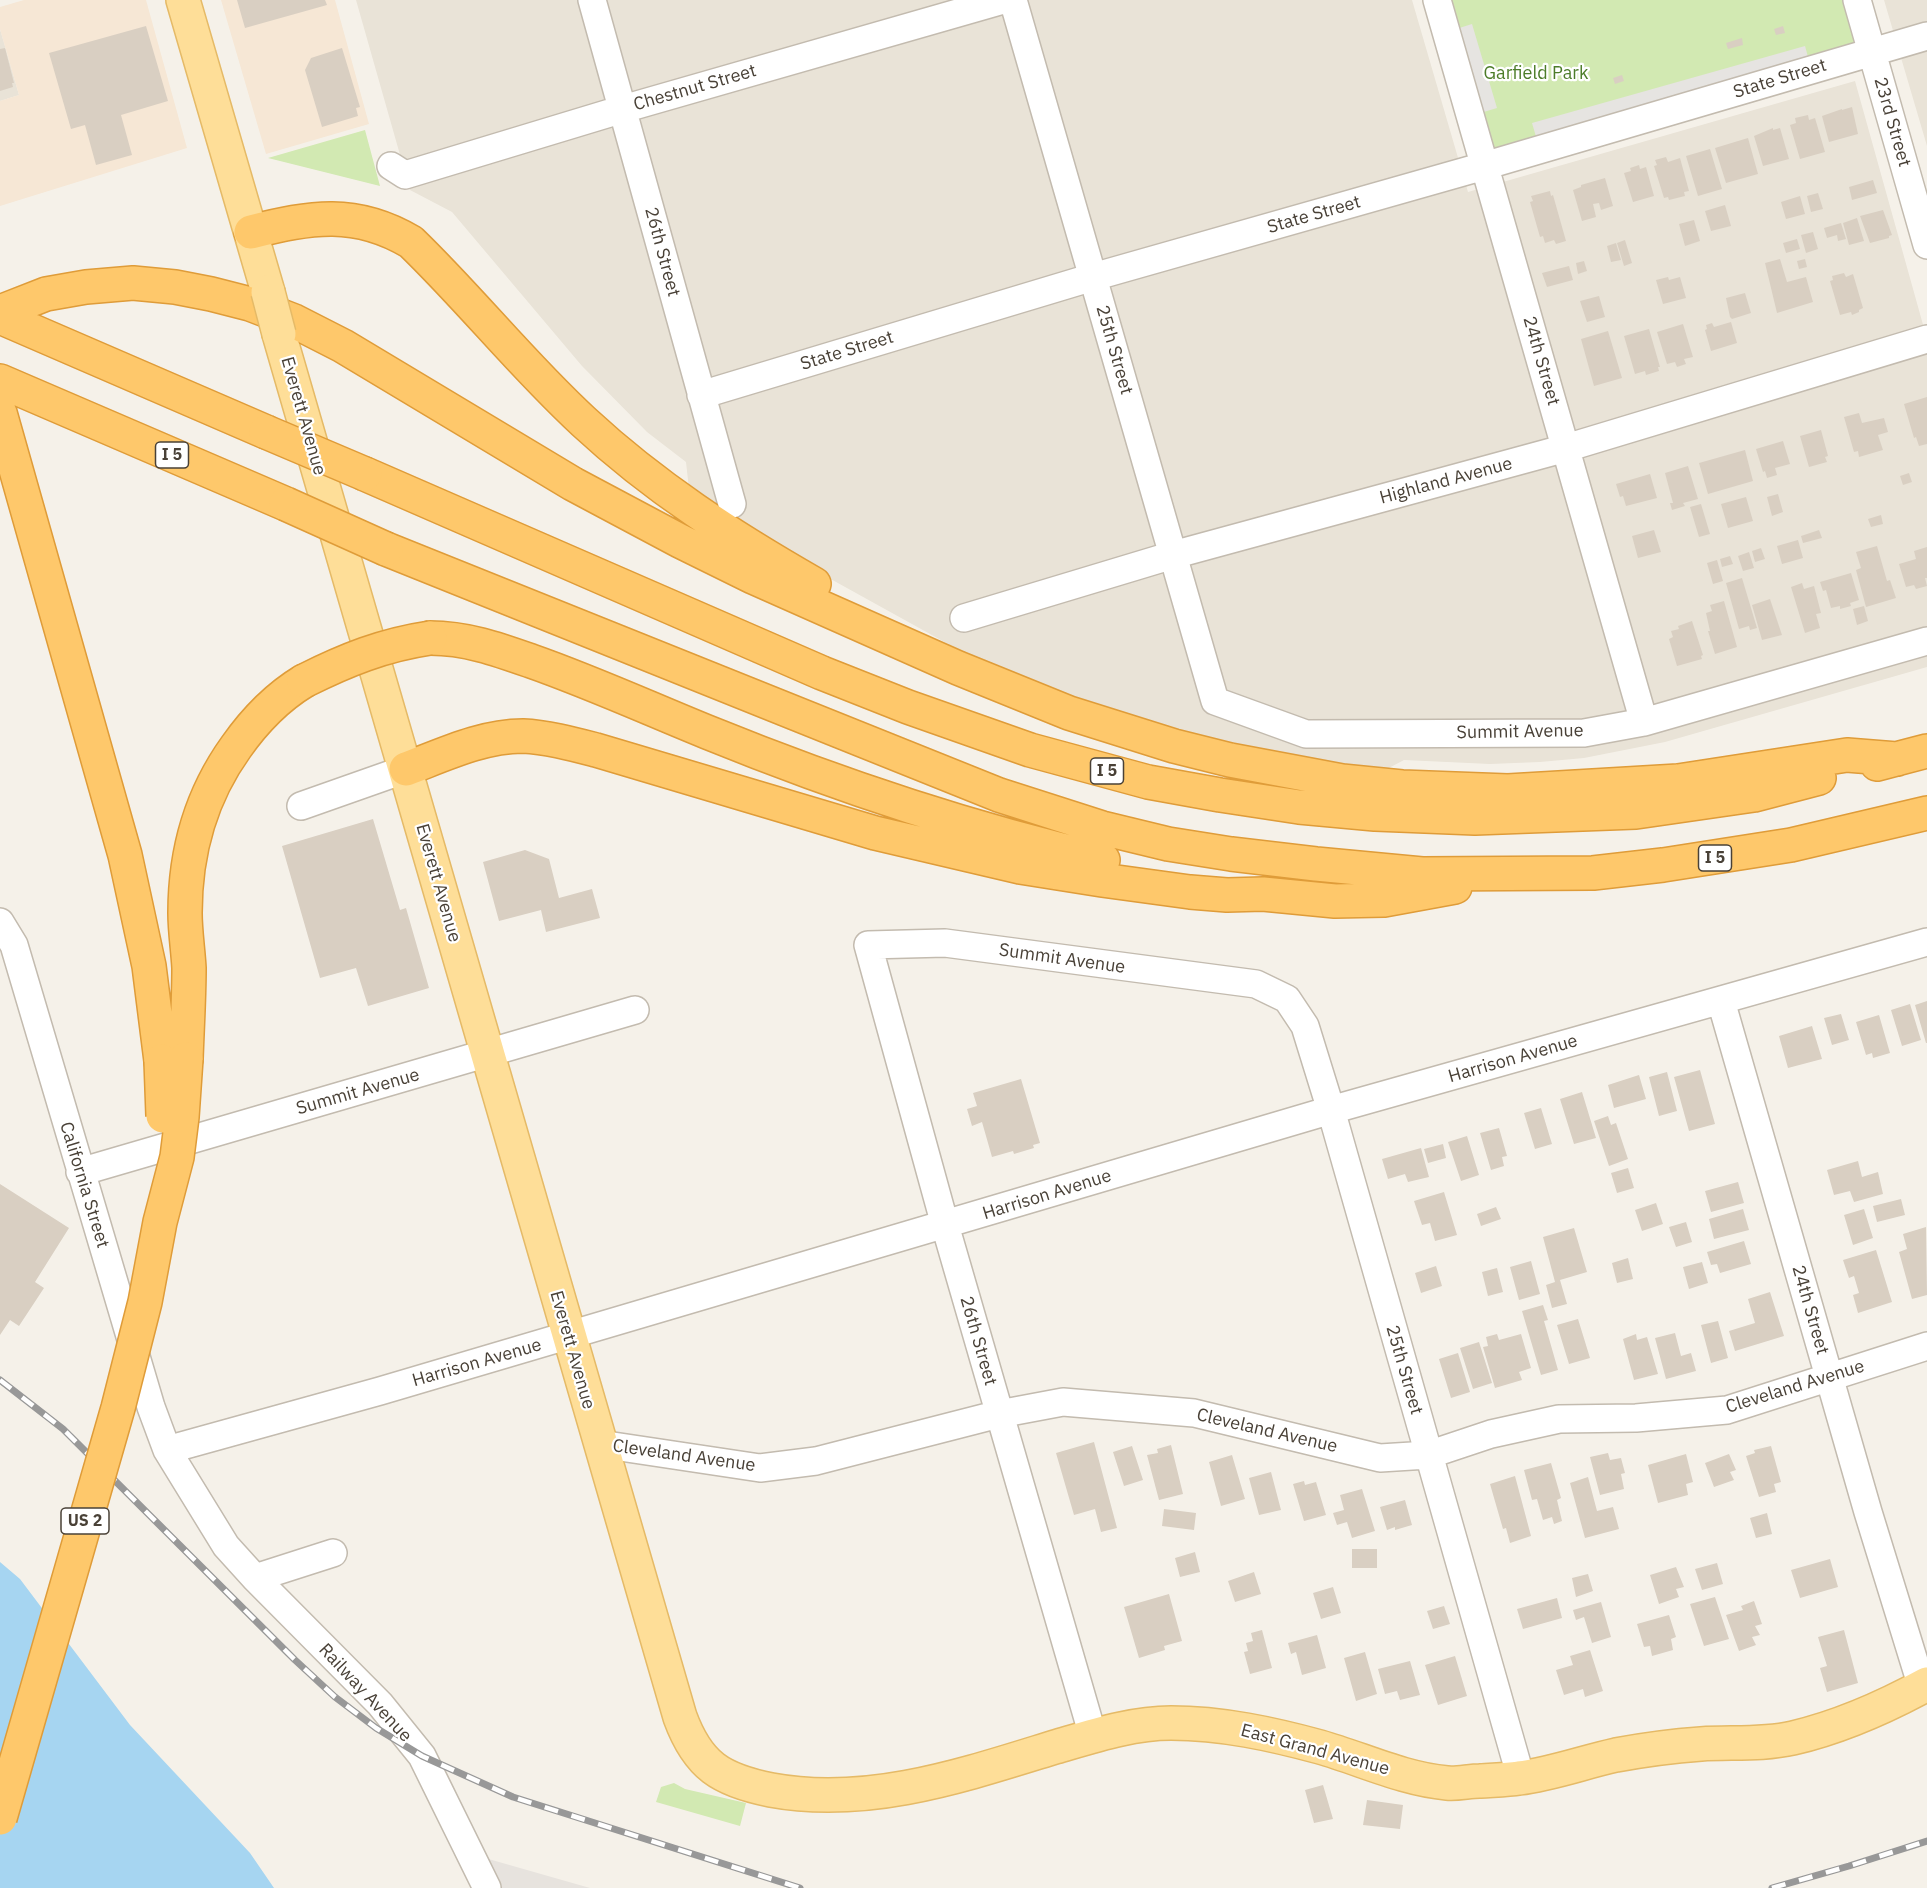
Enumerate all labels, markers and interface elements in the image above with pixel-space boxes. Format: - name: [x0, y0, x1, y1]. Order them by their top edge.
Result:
- street label: State Street: [1731, 55, 1829, 103]
- street label: Chestnut Street: [631, 60, 759, 116]
- park label: Garfield Park: [1484, 63, 1588, 85]
- street label: 23rd Street: [1869, 75, 1915, 169]
- street label: State Street: [1265, 191, 1363, 239]
- street label: 26th Street: [640, 205, 684, 299]
- street label: 25th Street: [1091, 303, 1137, 397]
- street label: 24th Street: [1518, 314, 1564, 408]
- street label: State Street: [798, 327, 896, 375]
- street label: Everett Avenue: [276, 354, 330, 478]
- road number: I 5: [156, 442, 188, 468]
- street label: Highland Avenue: [1377, 453, 1515, 509]
- street label: Summit Avenue: [1456, 720, 1584, 744]
- road number: I 5: [1090, 758, 1124, 784]
- street label: Everett Avenue: [411, 821, 465, 945]
- road number: I 5: [1698, 845, 1732, 871]
- street label: Summit Avenue: [997, 939, 1127, 979]
- street label: Harrison Avenue: [1446, 1030, 1580, 1088]
- street label: Summit Avenue: [294, 1064, 422, 1120]
- street label: California Street: [55, 1119, 113, 1251]
- street label: Harrison Avenue: [980, 1165, 1114, 1225]
- street label: 24th Street: [1787, 1263, 1833, 1357]
- street label: Everett Avenue: [545, 1288, 599, 1412]
- street label: 26th Street: [955, 1294, 1001, 1388]
- street label: 25th Street: [1381, 1323, 1427, 1417]
- street label: Harrison Avenue: [410, 1334, 544, 1392]
- street label: Cleveland Avenue: [1723, 1356, 1867, 1418]
- street label: Cleveland Avenue: [1194, 1404, 1340, 1458]
- street label: Cleveland Avenue: [611, 1435, 757, 1477]
- road number: US 2: [61, 1508, 109, 1534]
- street label: Railway Avenue: [314, 1639, 416, 1747]
- street label: East Grand Avenue: [1238, 1720, 1392, 1780]

